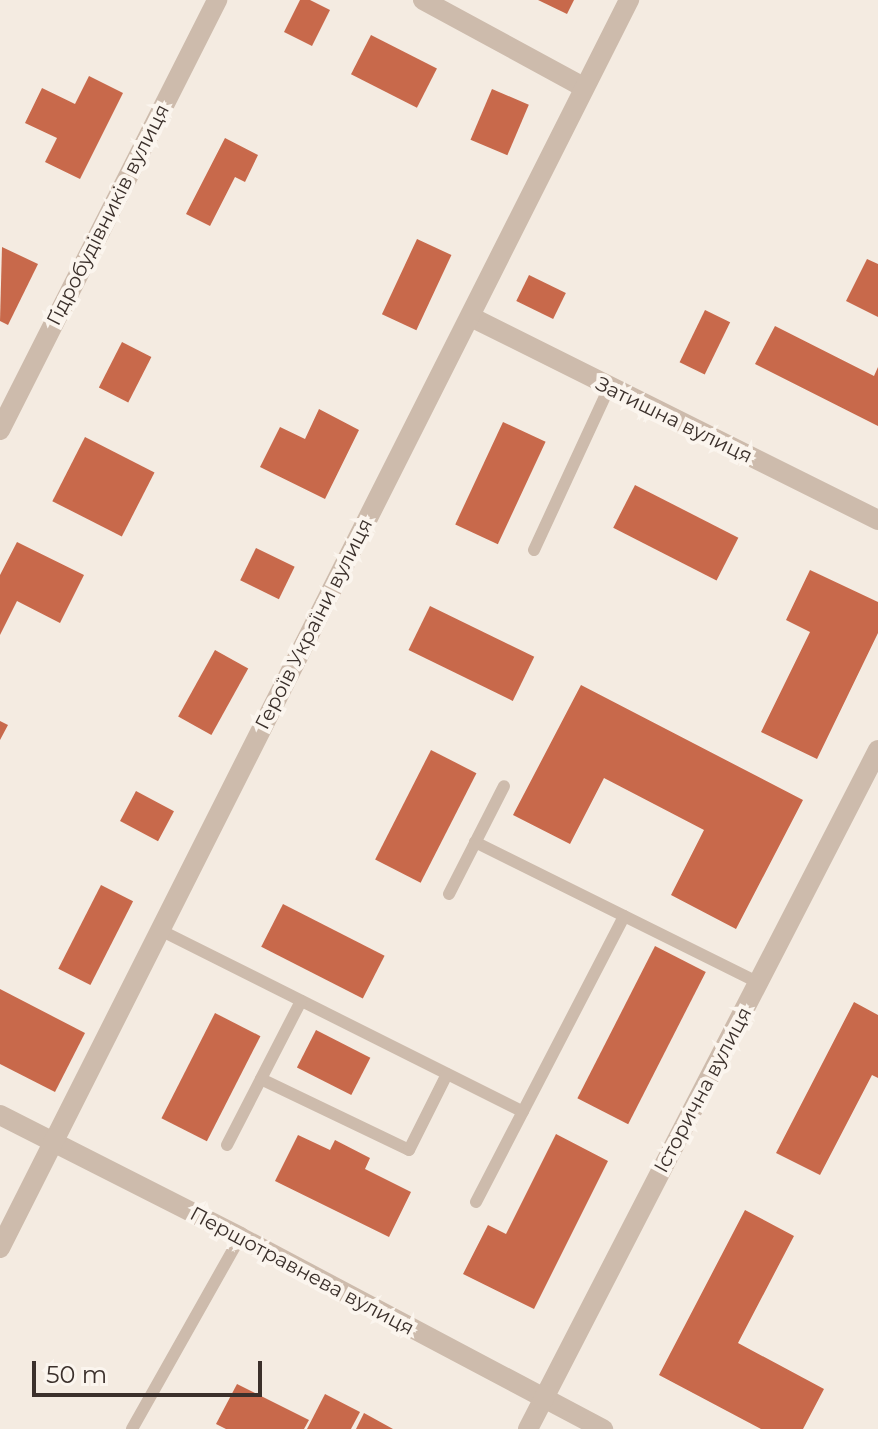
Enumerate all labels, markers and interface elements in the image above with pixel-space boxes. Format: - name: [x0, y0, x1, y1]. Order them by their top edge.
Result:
- street label: Гідробудівників вулиця: [42, 100, 174, 330]
- street label: Затишна вулиця: [592, 372, 756, 468]
- street label: Героїв України вулиця: [250, 515, 378, 733]
- street label: Історична вулиця: [649, 1003, 757, 1177]
- street label: Першотравнева вулиця: [186, 1202, 418, 1340]
- scale bar: [36, 1345, 266, 1395]
- text: 50 m: [46, 1360, 107, 1389]

